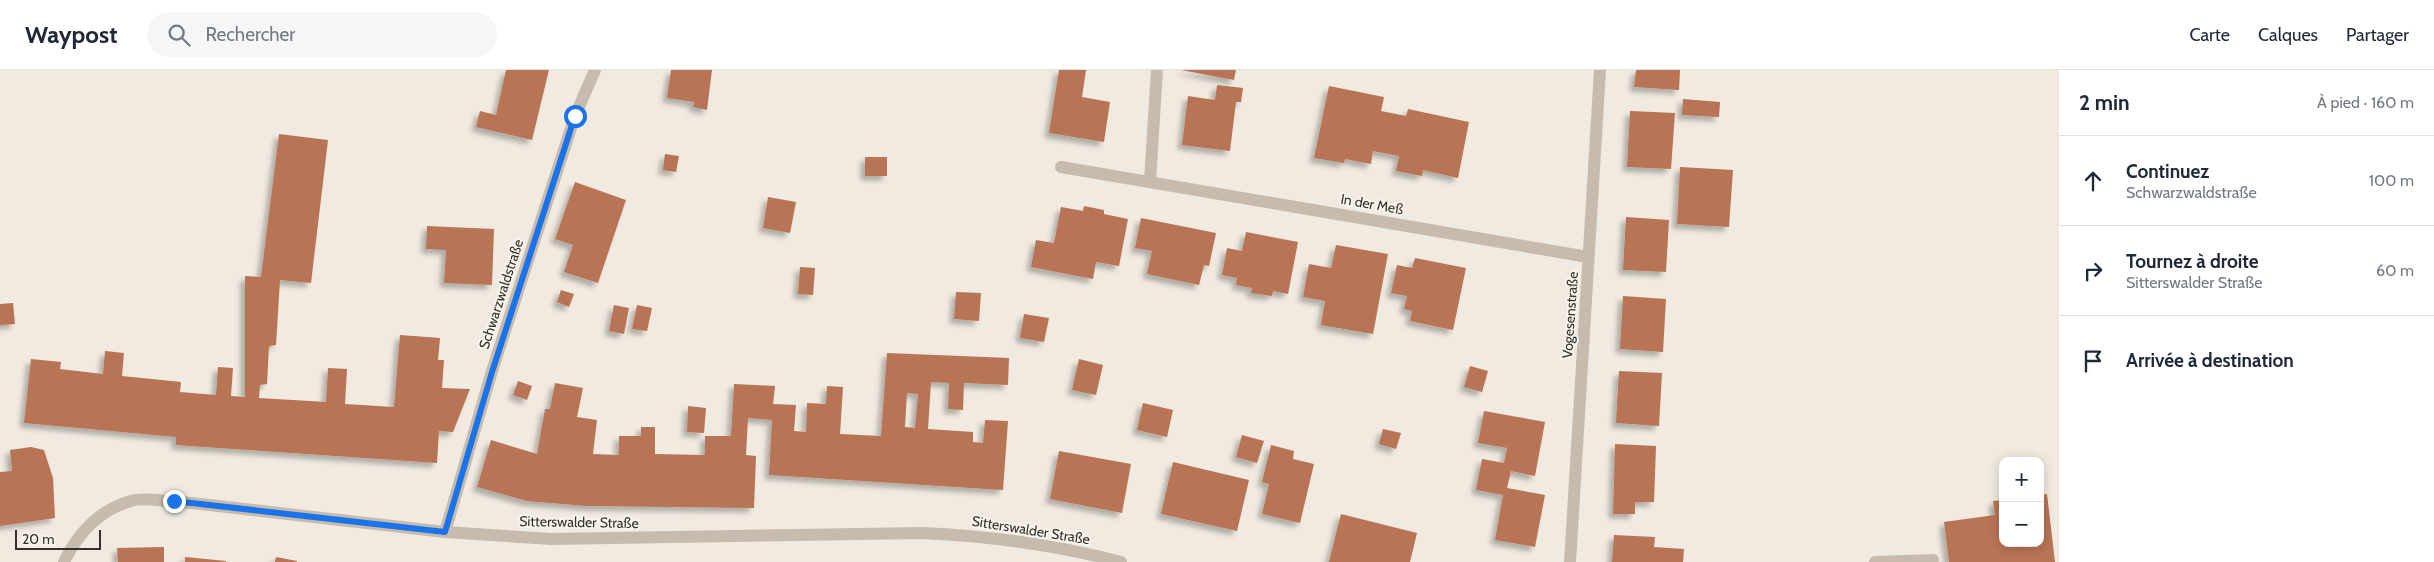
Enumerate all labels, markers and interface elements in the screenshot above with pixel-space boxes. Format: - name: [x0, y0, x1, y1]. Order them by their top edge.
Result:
- search box: [147, 12, 497, 57]
- text: Waypost: [25, 20, 117, 49]
- icon: search: [165, 21, 193, 49]
- text: Rechercher: [205, 23, 295, 46]
- text: Carte: [2189, 24, 2230, 46]
- text: Calques: [2258, 24, 2318, 46]
- text: Partager: [2346, 24, 2409, 46]
- text: 2 min: [2079, 90, 2130, 115]
- text: À pied · 160 m: [2317, 93, 2414, 112]
- route start: [564, 105, 587, 128]
- text: Continuez: [2126, 160, 2209, 183]
- icon: ahead: [2079, 167, 2107, 195]
- text: 100 m: [2369, 171, 2414, 190]
- text: Schwarzwaldstraße: [2126, 183, 2257, 202]
- street label: In der Meß: [1339, 190, 1405, 218]
- street label: Schwarzwaldstraße: [475, 237, 527, 351]
- text: Tournez à droite: [2126, 250, 2259, 273]
- icon: right: [2079, 257, 2107, 285]
- text: 60 m: [2376, 261, 2414, 280]
- street label: Vogesenstraße: [1558, 271, 1582, 359]
- text: Sitterswalder Straße: [2126, 273, 2262, 292]
- icon: arrive: [2079, 347, 2107, 375]
- text: Arrivée à destination: [2126, 349, 2294, 372]
- map controls: [1999, 457, 2044, 547]
- button: +: [1999, 457, 2044, 502]
- route end: [163, 490, 186, 513]
- button: −: [1999, 502, 2044, 547]
- street label: Sitterswalder Straße: [519, 512, 639, 532]
- street label: Sitterswalder Straße: [971, 512, 1091, 548]
- scale bar: [15, 527, 101, 550]
- text: 20 m: [22, 530, 55, 548]

